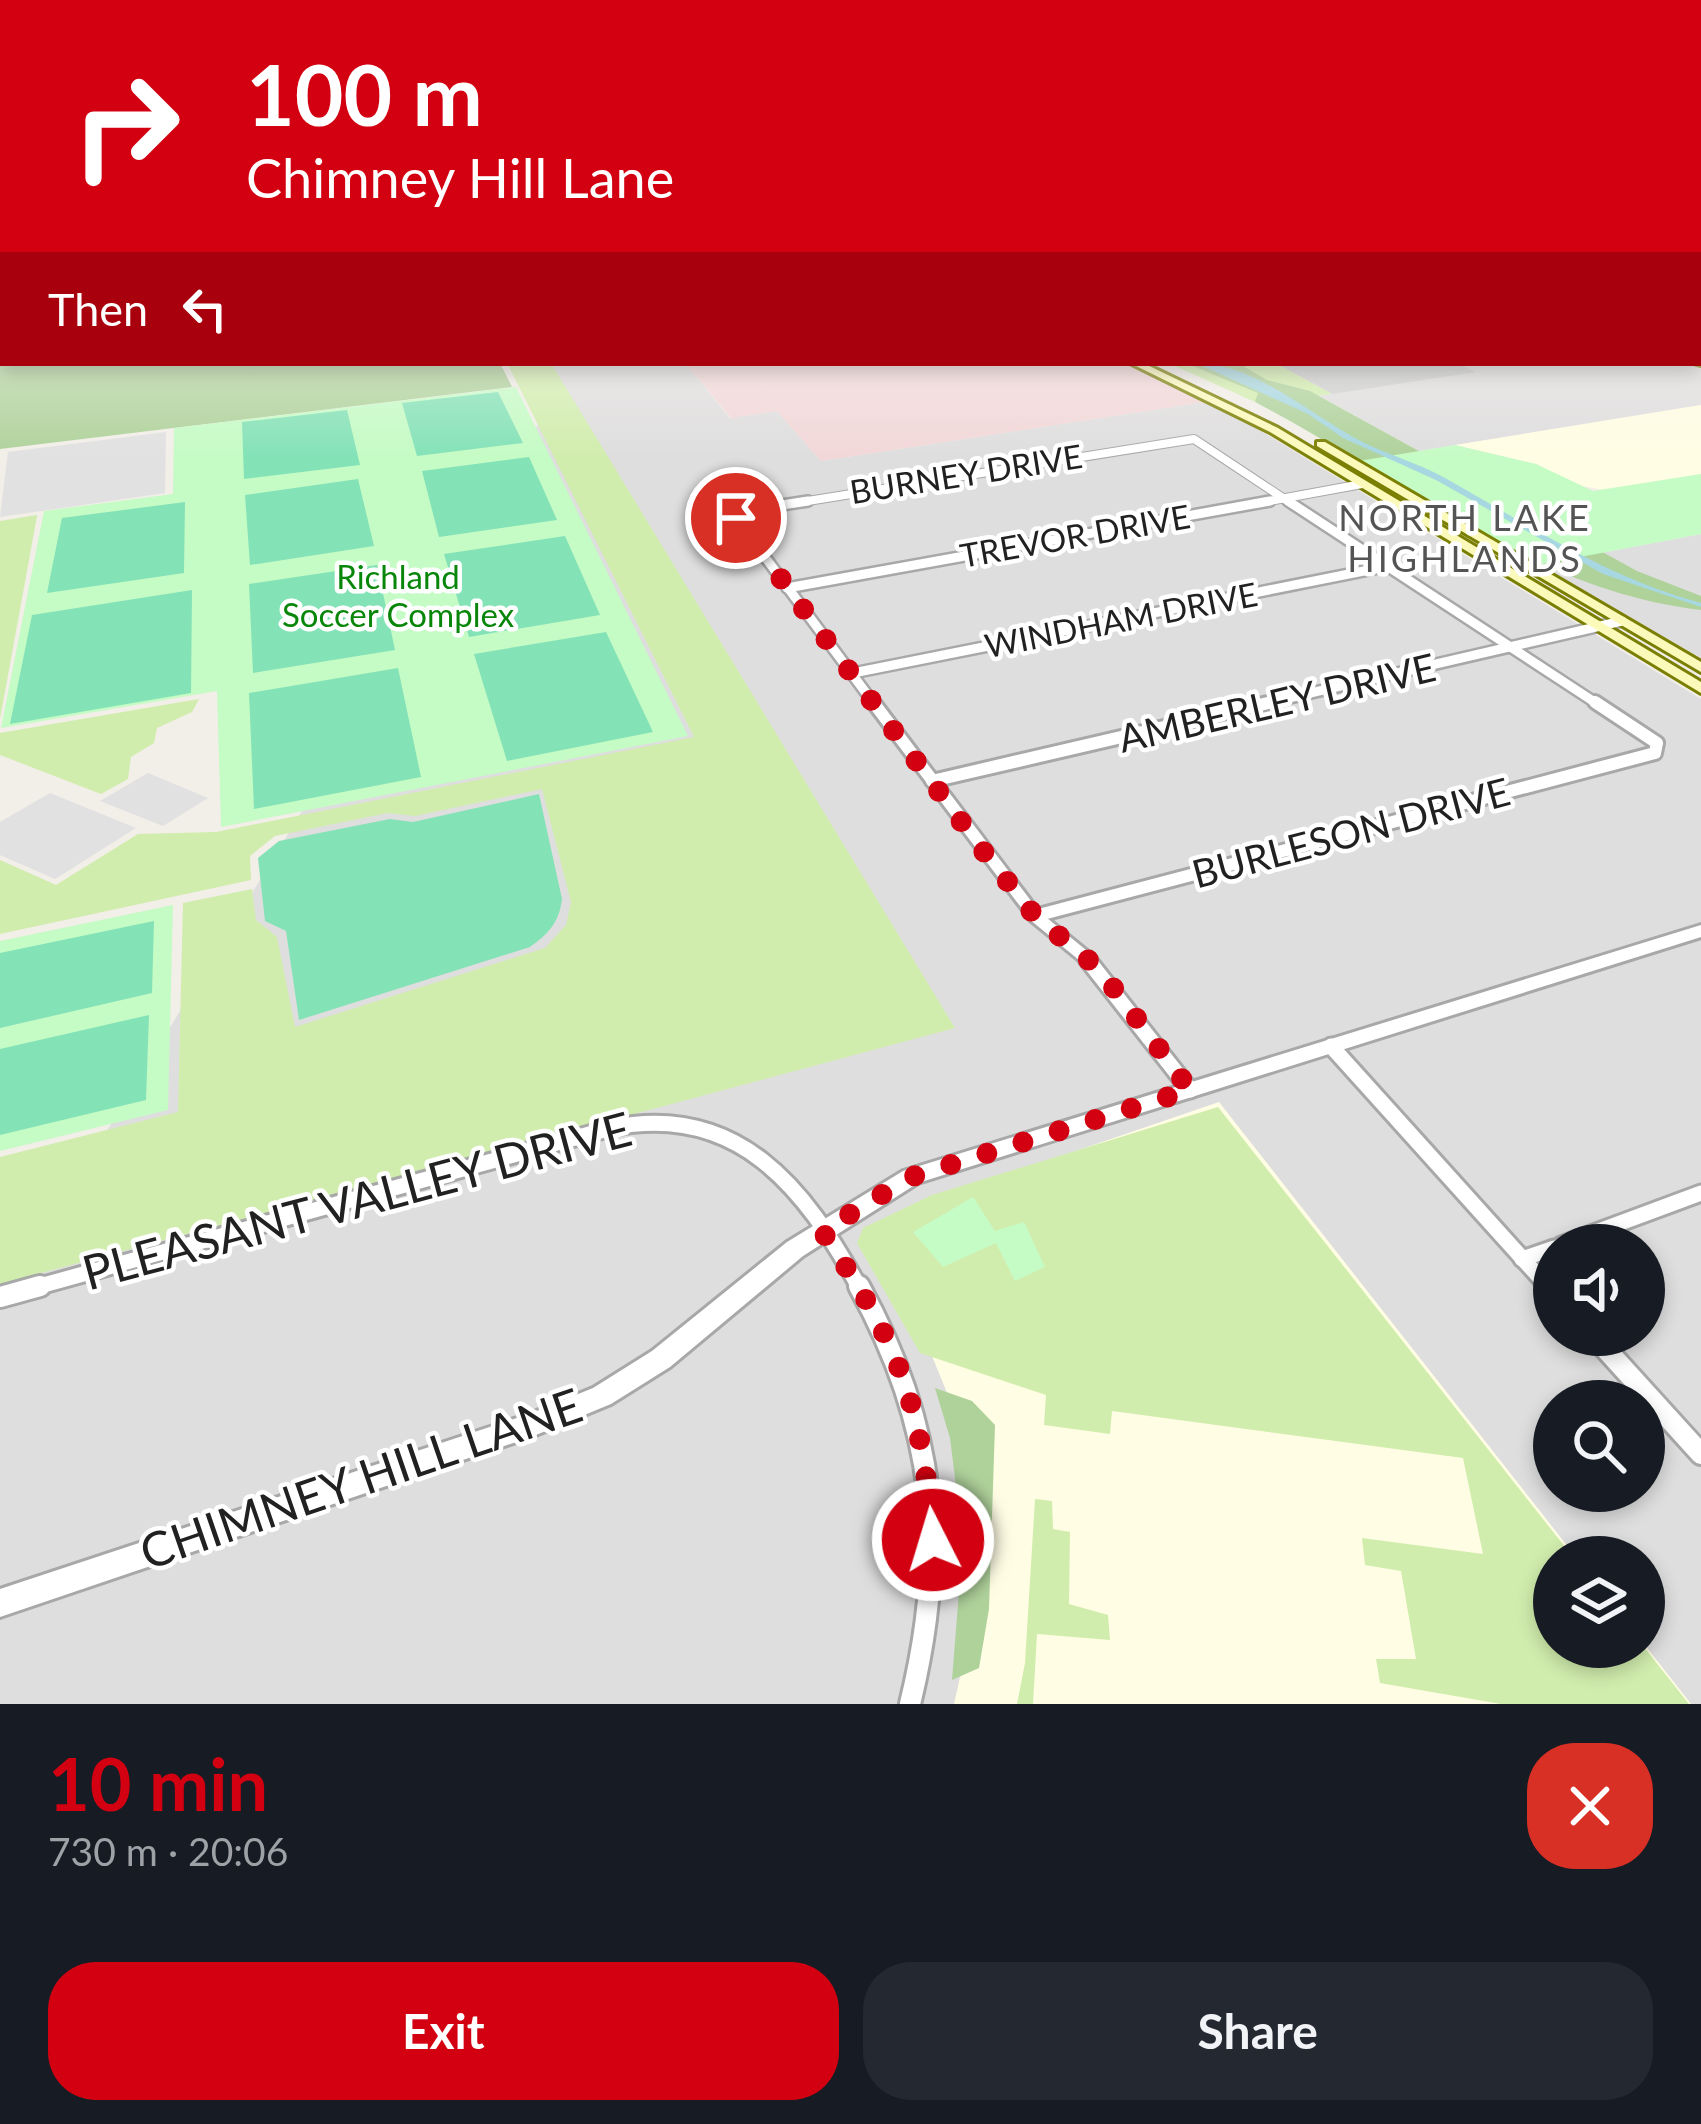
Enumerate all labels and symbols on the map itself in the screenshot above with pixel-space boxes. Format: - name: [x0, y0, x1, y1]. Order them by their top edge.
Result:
- street label: BURNEY DRIVE: [847, 435, 1085, 511]
- pin: [685, 467, 787, 569]
- street label: TREVOR DRIVE: [957, 495, 1193, 575]
- district label: NORTH LAKE HIGHLANDS: [1338, 495, 1592, 580]
- park label: Richland Soccer Complex: [282, 556, 515, 634]
- street label: WINDHAM DRIVE: [981, 573, 1260, 665]
- street label: AMBERLEY DRIVE: [1114, 643, 1440, 761]
- street label: BURLESON DRIVE: [1187, 768, 1515, 897]
- street label: PLEASANT VALLEY DRIVE: [76, 1099, 637, 1300]
- street label: CHIMNEY HILL LANE: [132, 1375, 589, 1580]
- position arrow: [870, 1477, 996, 1603]

